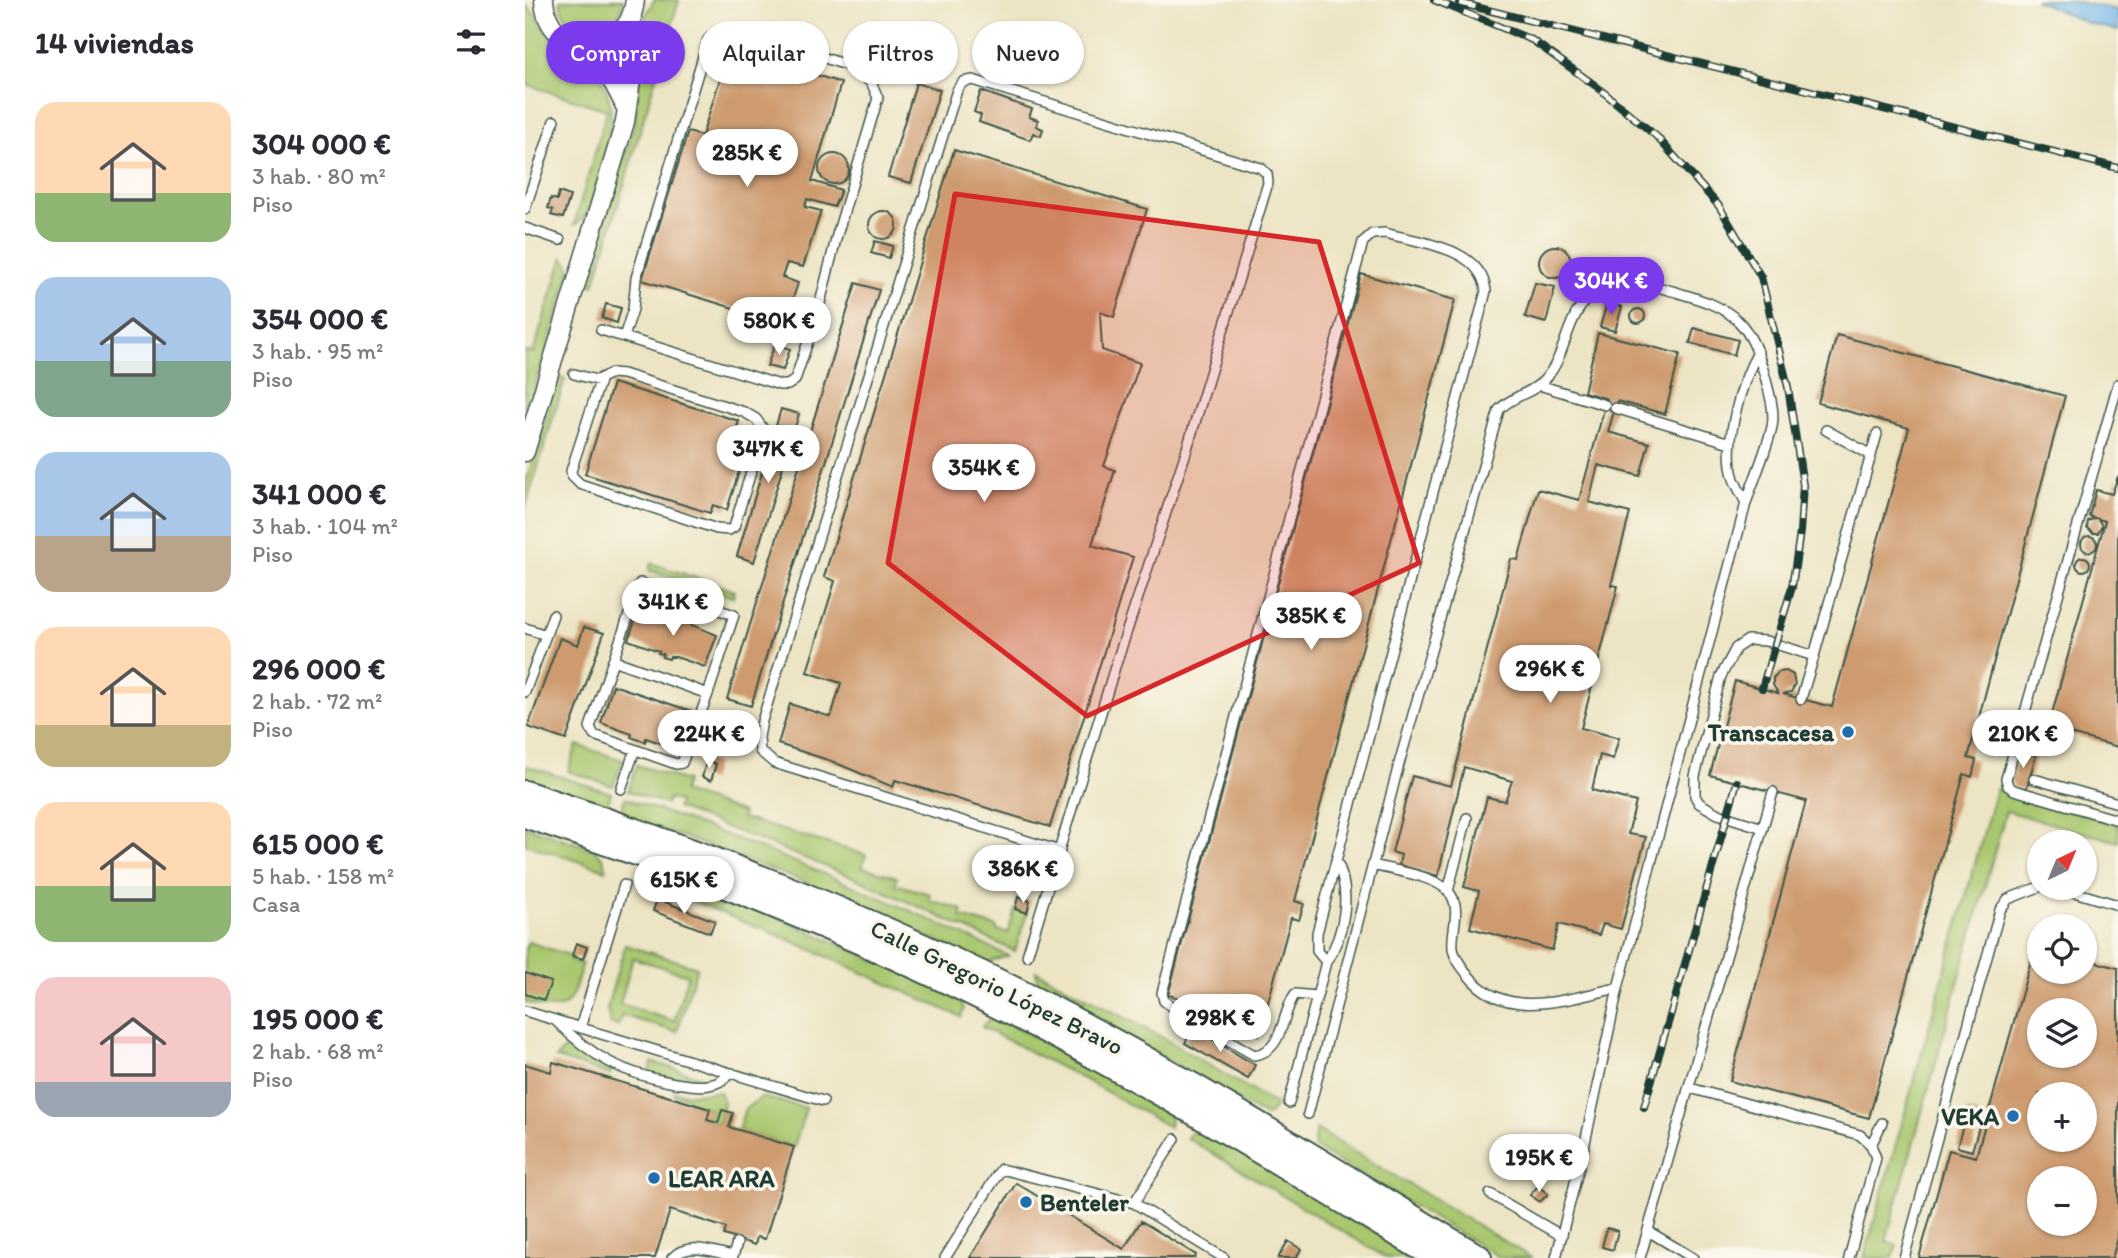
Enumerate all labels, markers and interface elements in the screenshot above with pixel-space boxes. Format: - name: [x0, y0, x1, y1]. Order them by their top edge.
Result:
- chip: Comprar: [546, 21, 685, 84]
- chip: Alquilar: [699, 21, 829, 84]
- chip: Filtros: [843, 21, 958, 84]
- chip: Nuevo: [972, 21, 1084, 84]
- icon: filters: [452, 23, 490, 61]
- text: 14 viviendas: [35, 24, 194, 61]
- text: 304 000 €: [252, 125, 391, 162]
- icon: home: [91, 130, 175, 214]
- pin: 285K €: [690, 130, 804, 189]
- text: 285K €: [712, 138, 782, 166]
- text: 3 hab. · 80 m²: [252, 162, 386, 190]
- text: Piso: [252, 190, 293, 218]
- pin: 304K €: [1554, 258, 1668, 317]
- text: 304K €: [1574, 266, 1648, 294]
- pin: 580K €: [722, 298, 836, 357]
- text: 354 000 €: [252, 300, 388, 337]
- icon: home: [91, 305, 175, 389]
- text: 580K €: [743, 306, 815, 334]
- text: 3 hab. · 95 m²: [252, 337, 383, 365]
- text: Piso: [252, 365, 293, 393]
- pin: 347K €: [711, 426, 825, 485]
- text: 347K €: [733, 434, 803, 462]
- pin: 354K €: [927, 444, 1041, 504]
- text: 354K €: [948, 453, 1020, 481]
- text: 341 000 €: [252, 475, 386, 512]
- icon: home: [91, 480, 175, 564]
- text: 3 hab. · 104 m²: [252, 512, 398, 540]
- text: Piso: [252, 540, 293, 568]
- pin: 341K €: [616, 578, 730, 638]
- text: 341K €: [638, 587, 708, 615]
- pin: 385K €: [1254, 592, 1368, 652]
- text: 385K €: [1276, 601, 1346, 629]
- pin: 296K €: [1493, 646, 1607, 705]
- text: 296 000 €: [252, 650, 385, 687]
- text: 296K €: [1515, 654, 1585, 682]
- icon: home: [91, 655, 175, 739]
- text: 2 hab. · 72 m²: [252, 687, 382, 715]
- pin: 224K €: [652, 710, 766, 770]
- pin: 210K €: [1966, 710, 2080, 770]
- text: Piso: [252, 715, 293, 743]
- place label: Transcacesa: [1707, 718, 1834, 747]
- text: 224K €: [673, 719, 745, 747]
- text: 210K €: [1988, 719, 2058, 747]
- marker: Transcacesa: [1840, 724, 1856, 740]
- text: 615 000 €: [252, 825, 384, 862]
- icon: home: [91, 830, 175, 914]
- north arrow: [2027, 830, 2097, 900]
- map controls: [2027, 830, 2097, 1236]
- pin: 386K €: [966, 846, 1080, 905]
- text: 386K €: [988, 854, 1058, 882]
- pin: 615K €: [627, 856, 741, 916]
- text: 5 hab. · 158 m²: [252, 862, 394, 890]
- text: 615K €: [650, 865, 718, 893]
- text: Casa: [252, 890, 300, 918]
- street label: Calle Gregorio López Bravo: [866, 913, 1128, 1061]
- button: locate: [2027, 914, 2097, 984]
- pin: 298K €: [1163, 995, 1277, 1054]
- button: layers: [2027, 998, 2097, 1068]
- text: 195 000 €: [252, 1000, 383, 1037]
- text: 298K €: [1185, 1003, 1255, 1031]
- icon: home: [91, 1005, 175, 1089]
- text: 2 hab. · 68 m²: [252, 1037, 384, 1065]
- text: Piso: [252, 1065, 293, 1093]
- button: +: [2027, 1082, 2097, 1152]
- place label: VEKA: [1941, 1102, 2000, 1131]
- marker: VEKA: [2005, 1108, 2021, 1124]
- pin: 195K €: [1482, 1134, 1596, 1194]
- text: 195K €: [1505, 1143, 1573, 1171]
- place label: LEAR ARA: [668, 1164, 775, 1193]
- button: −: [2027, 1166, 2097, 1236]
- marker: LEAR ARA: [646, 1170, 662, 1186]
- place label: Benteler: [1040, 1188, 1129, 1217]
- marker: Benteler: [1018, 1194, 1034, 1210]

